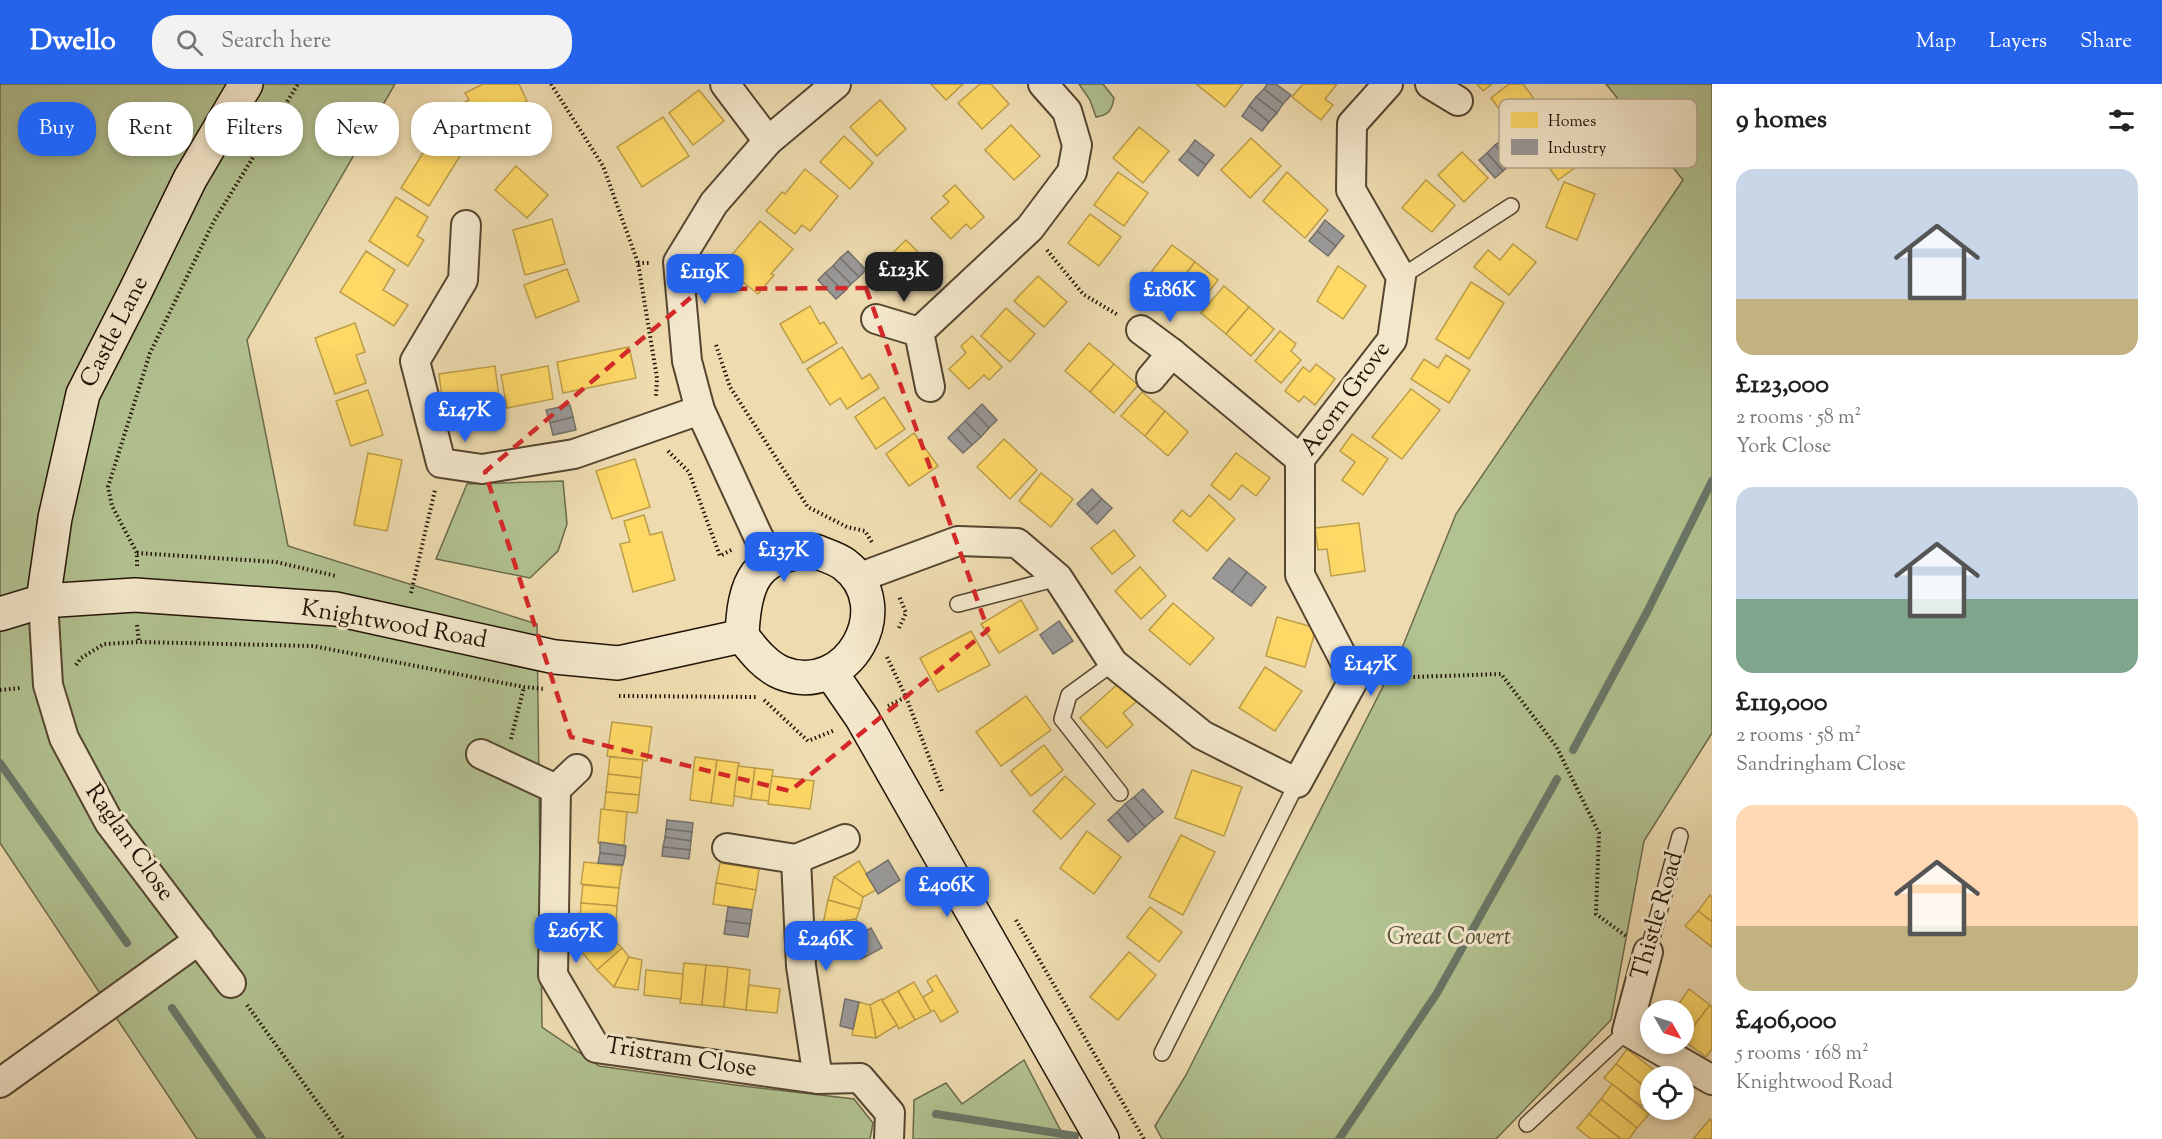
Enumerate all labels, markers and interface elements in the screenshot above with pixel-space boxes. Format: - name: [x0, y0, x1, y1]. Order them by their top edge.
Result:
- search box: [152, 15, 572, 69]
- text: Dwello: [30, 22, 116, 62]
- icon: search: [173, 26, 206, 59]
- text: Search here: [221, 26, 331, 58]
- text: Map: [1916, 27, 1956, 57]
- text: Layers: [1989, 27, 2047, 57]
- text: Share: [2080, 27, 2132, 57]
- legend: [1499, 99, 1697, 168]
- chip: Buy: [18, 102, 96, 156]
- chip: Rent: [108, 102, 193, 156]
- chip: Filters: [205, 102, 303, 156]
- chip: New: [315, 102, 399, 156]
- chip: Apartment: [411, 102, 552, 156]
- text: 9 homes: [1736, 102, 1827, 139]
- icon: filters: [2105, 104, 2138, 137]
- text: Homes: [1548, 111, 1596, 134]
- text: Industry: [1548, 138, 1606, 161]
- icon: home: [1883, 208, 1991, 316]
- pin: £123K: [862, 252, 946, 303]
- pin: £119K: [663, 254, 747, 305]
- text: £123K: [879, 257, 929, 286]
- text: £119K: [681, 259, 729, 288]
- street label: Castle Lane: [72, 270, 158, 394]
- pin: £186K: [1128, 272, 1212, 323]
- text: £186K: [1144, 277, 1196, 306]
- street label: Acorn Grove: [1293, 335, 1399, 463]
- text: £123,000: [1736, 367, 1829, 404]
- pin: £147K: [423, 392, 507, 443]
- text: £147K: [439, 397, 491, 426]
- text: 2 rooms · 58 m²: [1736, 404, 1861, 433]
- text: York Close: [1736, 433, 1831, 462]
- icon: home: [1883, 526, 1991, 634]
- pin: £137K: [742, 532, 826, 583]
- text: £137K: [759, 537, 809, 566]
- street label: Knightwood Road: [298, 592, 490, 658]
- pin: £147K: [1329, 646, 1413, 697]
- text: £147K: [1345, 651, 1397, 680]
- text: £119,000: [1736, 685, 1828, 722]
- text: 2 rooms · 58 m²: [1736, 722, 1861, 751]
- text: Sandringham Close: [1736, 751, 1906, 780]
- street label: Raglan Close: [76, 777, 182, 909]
- icon: home: [1883, 844, 1991, 952]
- street label: Thistle Road: [1623, 847, 1693, 984]
- pin: £406K: [905, 867, 989, 918]
- text: £406K: [919, 872, 975, 901]
- pin: £267K: [534, 913, 618, 964]
- text: £267K: [549, 918, 603, 947]
- pin: £246K: [784, 921, 868, 972]
- park label: Great Covert: [1387, 921, 1511, 955]
- text: £246K: [799, 926, 853, 955]
- north arrow: [1640, 1000, 1694, 1054]
- map controls: [1640, 1000, 1694, 1120]
- text: £406,000: [1736, 1003, 1837, 1040]
- street label: Tristram Close: [603, 1029, 759, 1087]
- text: 5 rooms · 168 m²: [1736, 1040, 1869, 1069]
- button: locate: [1640, 1066, 1694, 1120]
- text: Knightwood Road: [1736, 1069, 1893, 1098]

